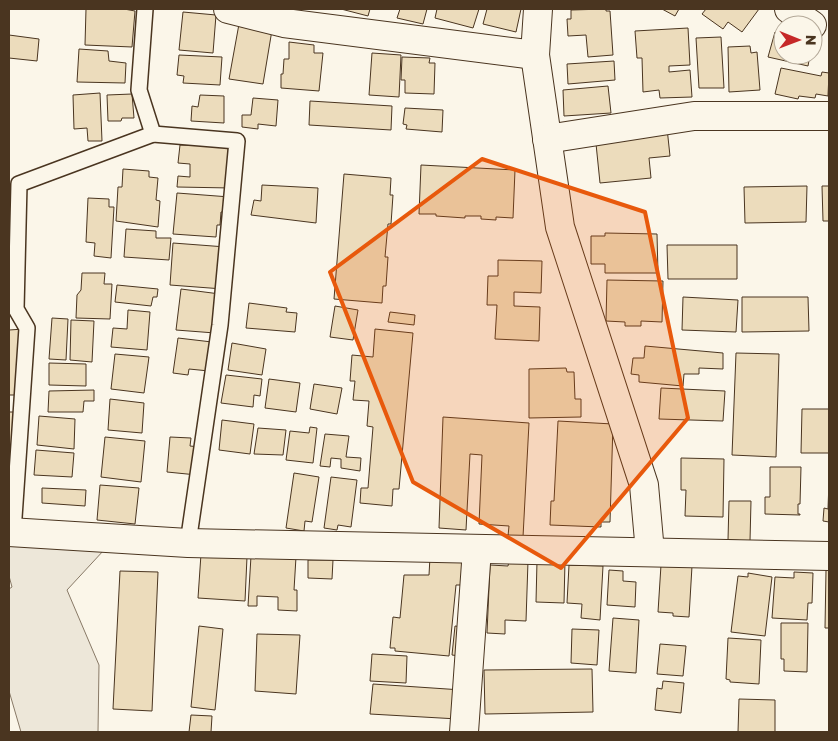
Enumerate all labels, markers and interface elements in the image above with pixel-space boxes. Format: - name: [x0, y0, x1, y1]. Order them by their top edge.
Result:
- north arrow: [773, 15, 823, 65]
- text: N: [803, 35, 820, 46]

